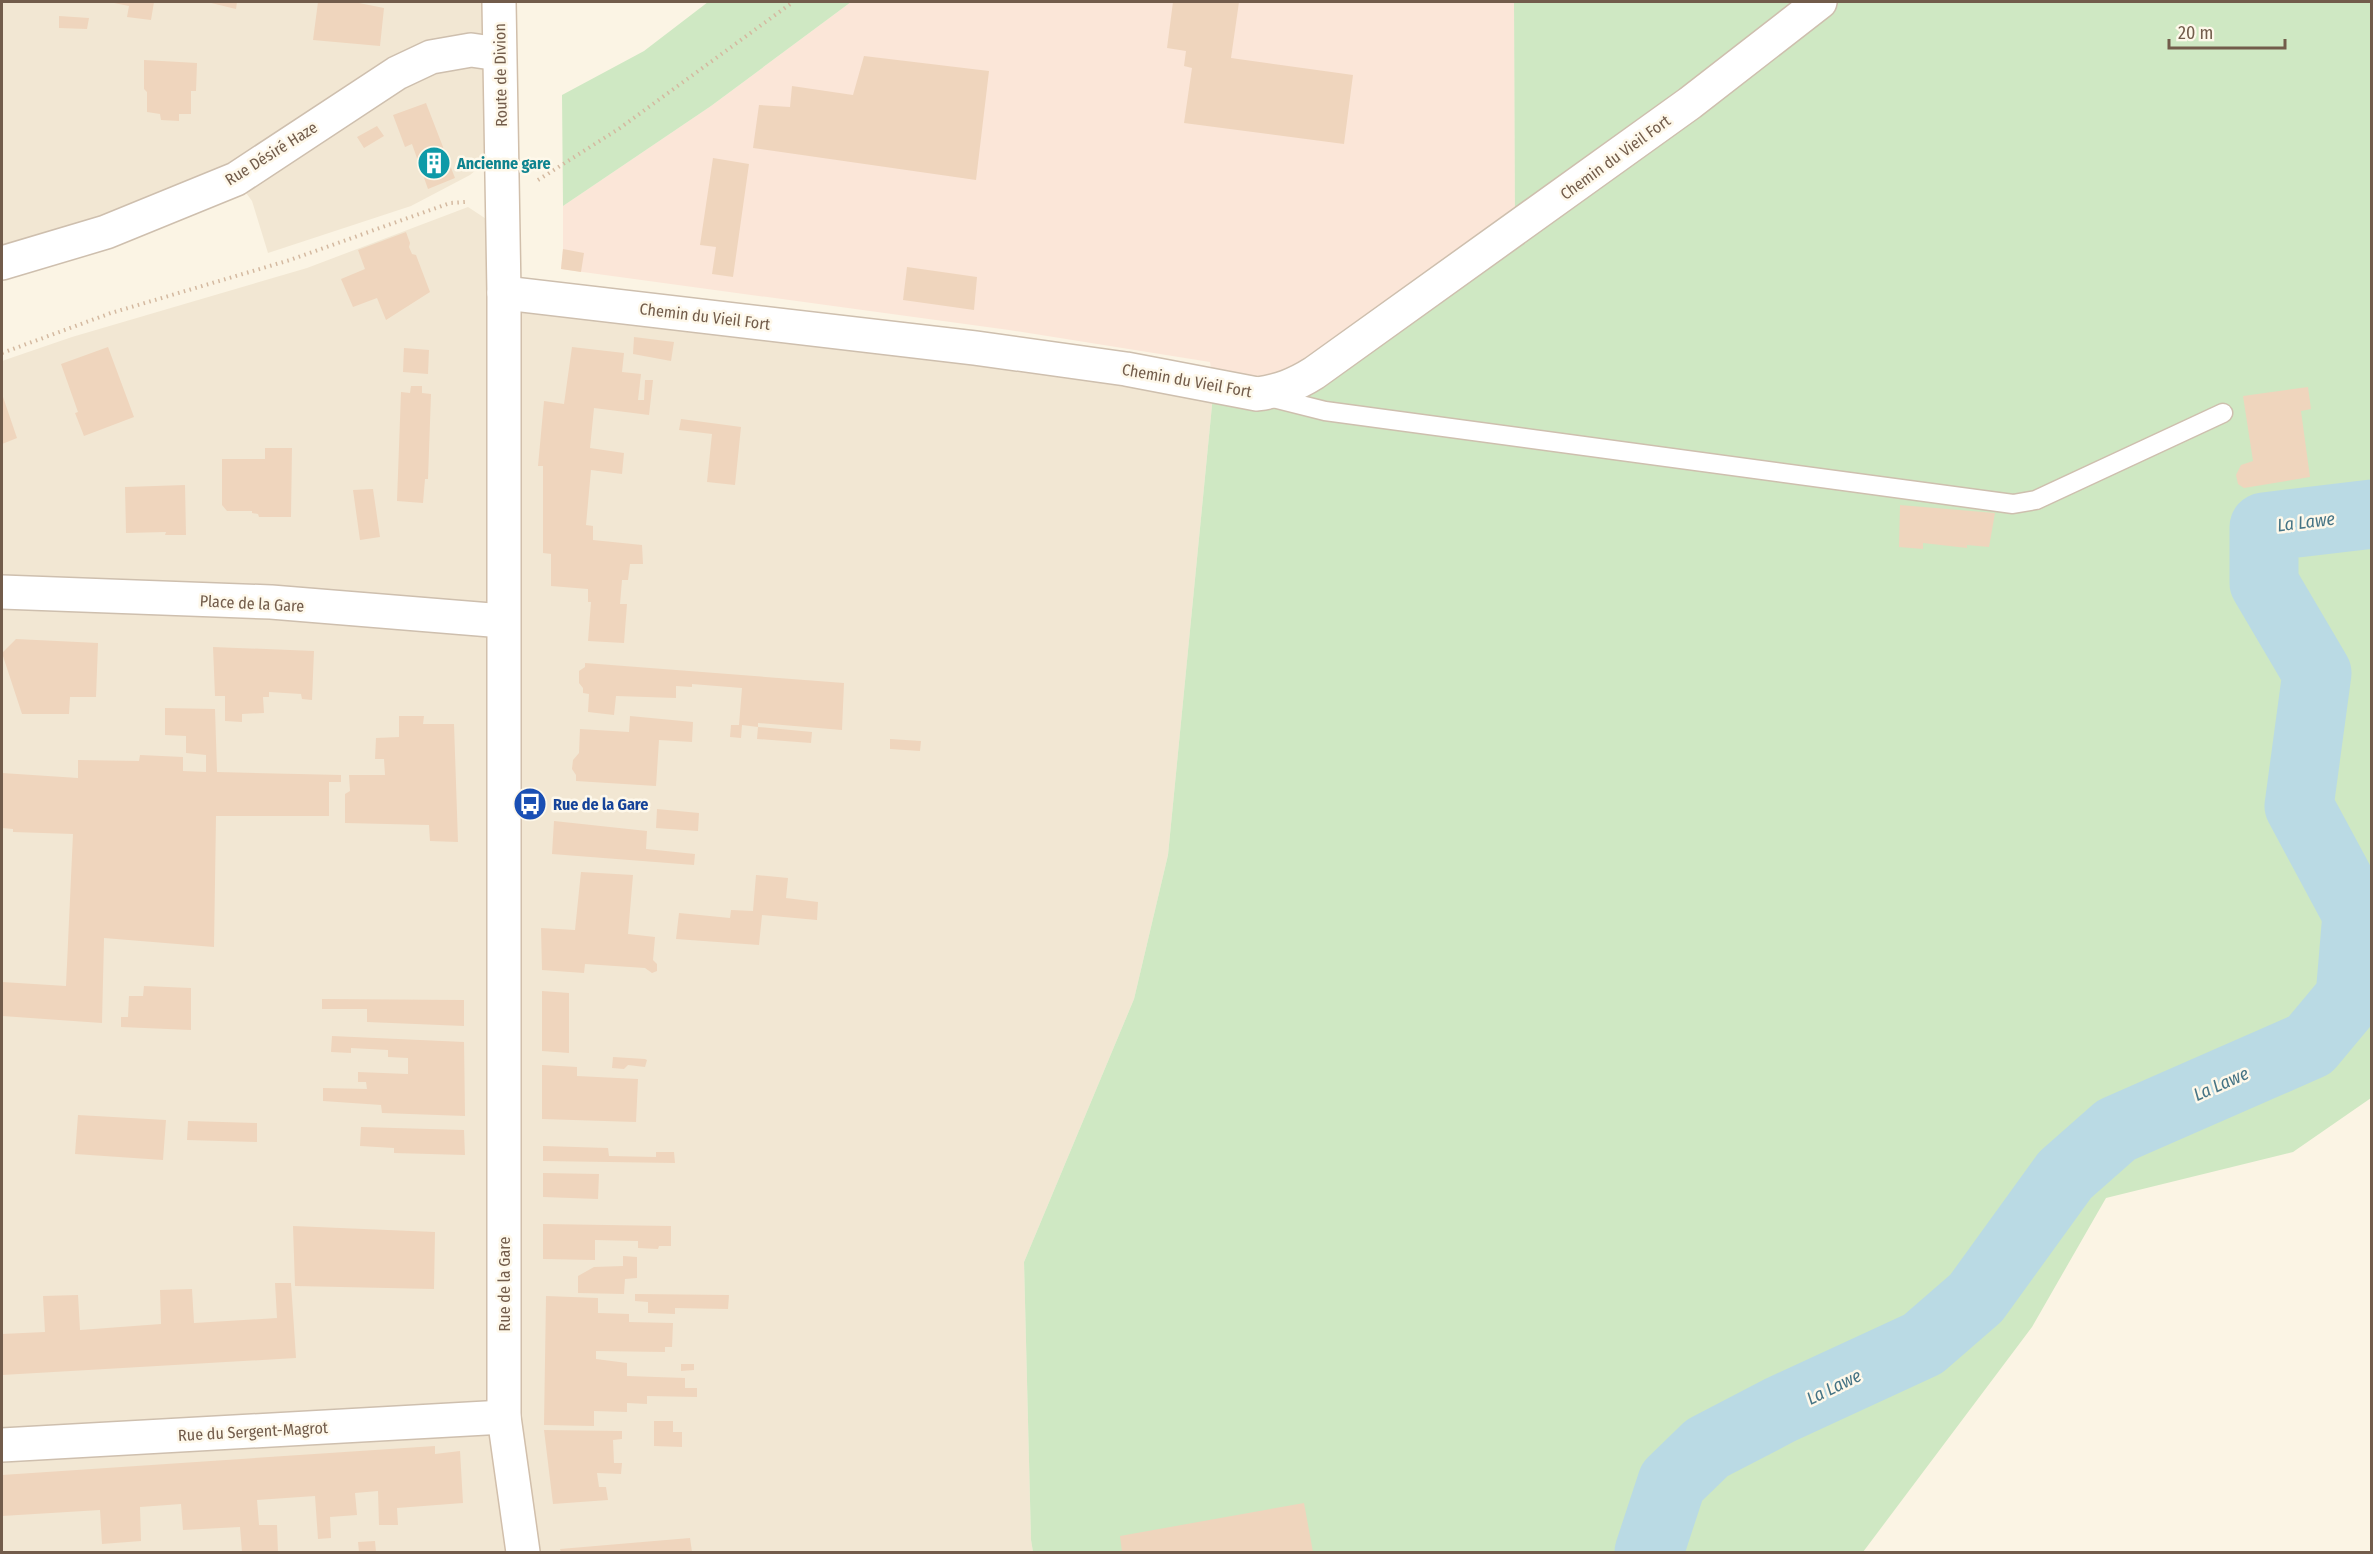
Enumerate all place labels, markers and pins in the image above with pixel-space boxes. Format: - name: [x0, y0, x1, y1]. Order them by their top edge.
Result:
- building icon: Ancienne gare: [416, 145, 452, 181]
- place label: Ancienne gare: [456, 154, 551, 173]
- bus stop icon: Rue de la Gare: [512, 786, 548, 822]
- place label: Rue de la Gare: [553, 795, 648, 814]

